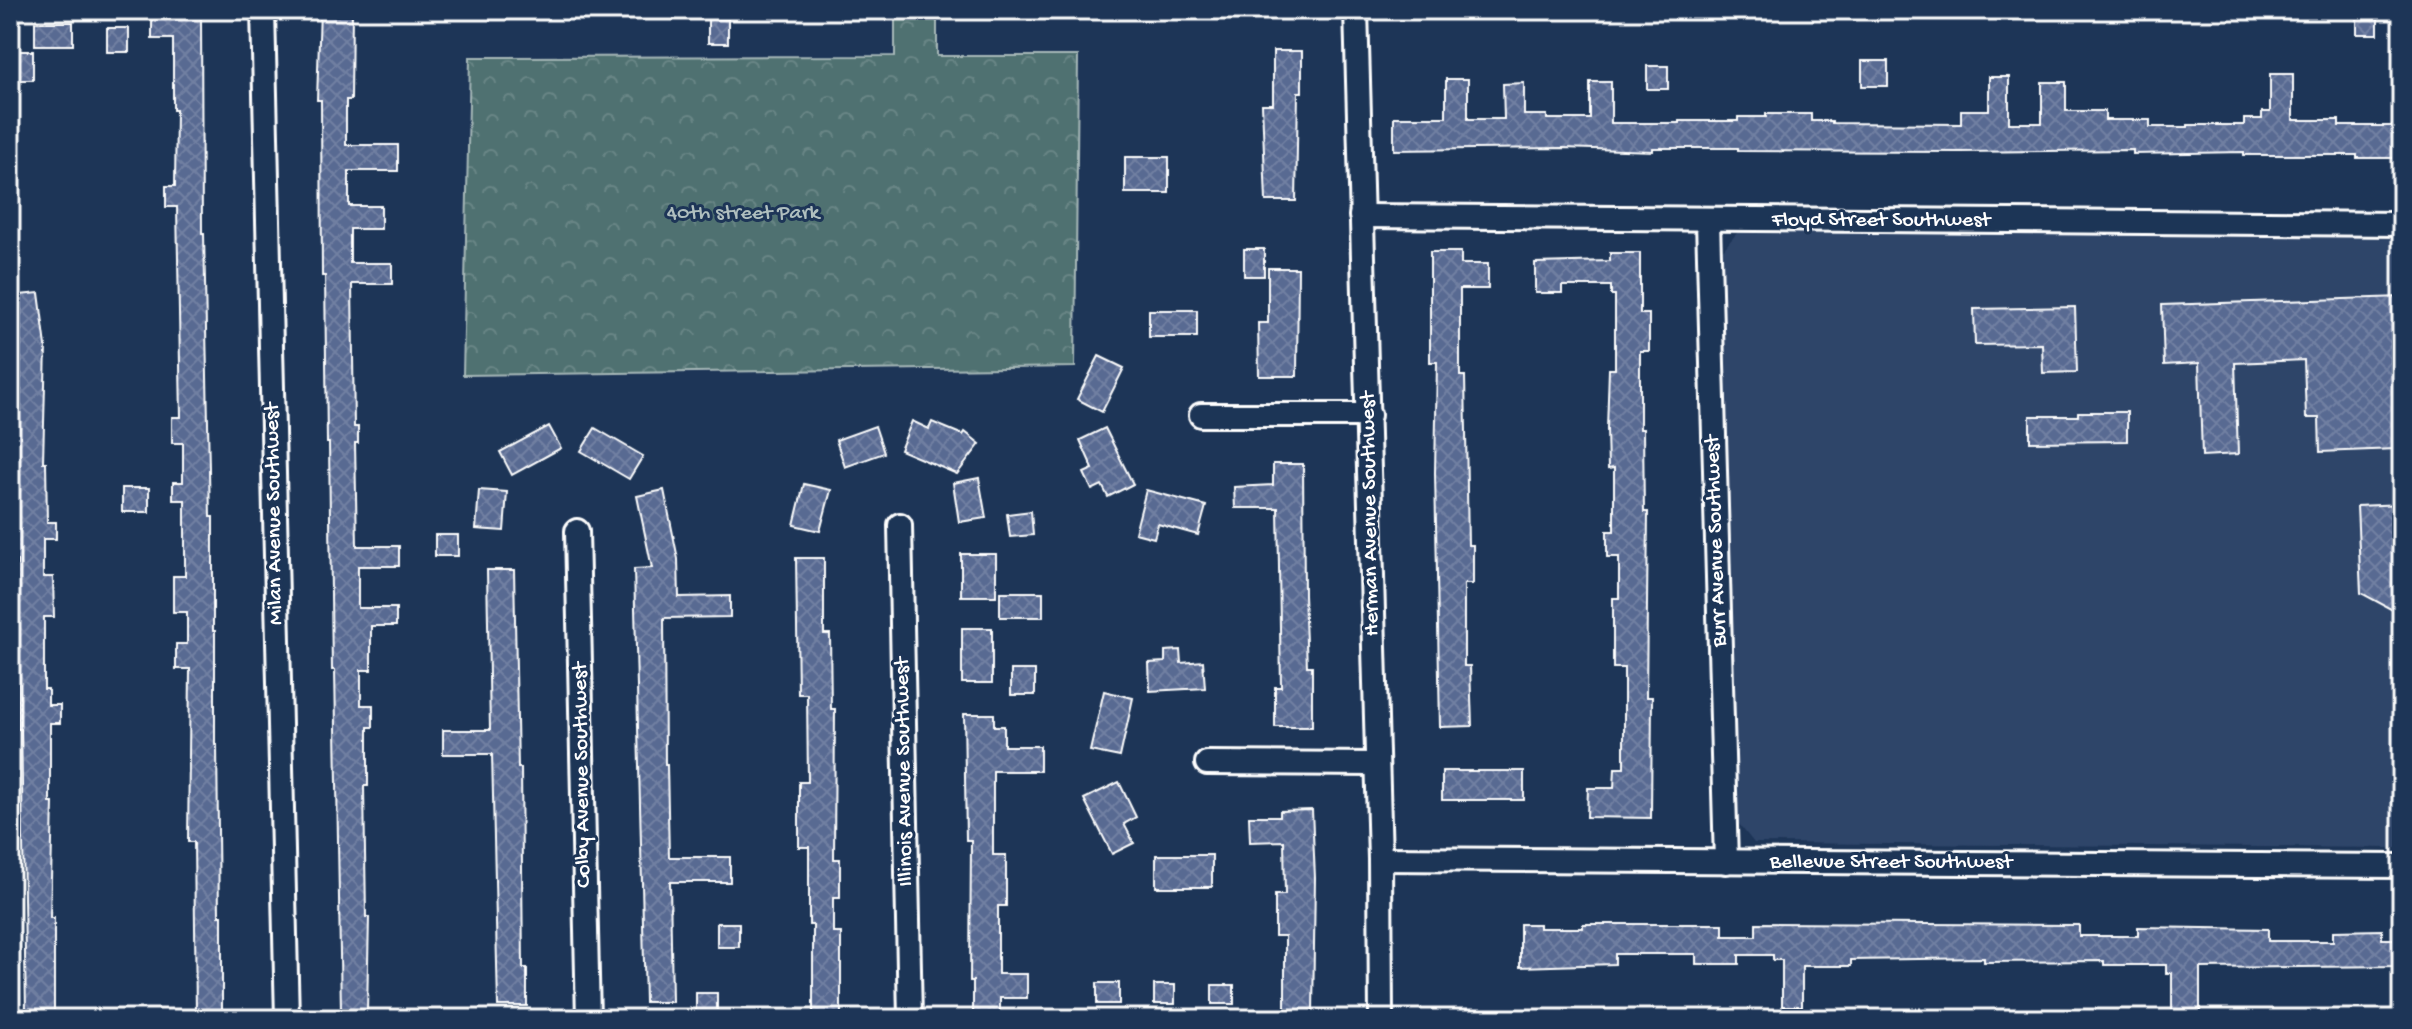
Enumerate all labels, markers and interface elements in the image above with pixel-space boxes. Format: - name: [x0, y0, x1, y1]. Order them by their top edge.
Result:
- park label: 40th street Park: [667, 201, 822, 227]
- street label: Floyd Street Southwest: [1771, 208, 1992, 234]
- street label: Herman Avenue Southwest: [1356, 389, 1386, 637]
- street label: Milan Avenue Southwest: [260, 401, 290, 625]
- street label: Burr Avenue Southwest: [1700, 433, 1734, 648]
- street label: Illinois Avenue Southwest: [890, 655, 920, 887]
- street label: Colby Avenue Southwest: [568, 660, 598, 888]
- street label: Bellevue Street Southwest: [1769, 850, 2014, 876]

